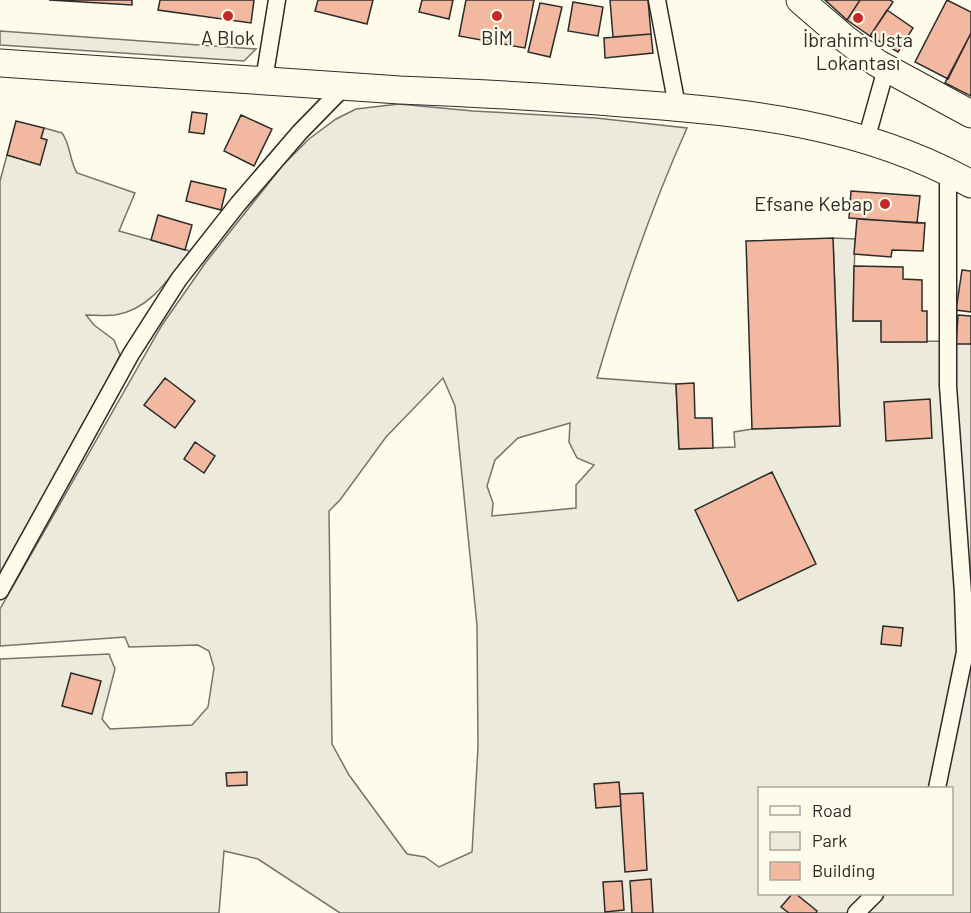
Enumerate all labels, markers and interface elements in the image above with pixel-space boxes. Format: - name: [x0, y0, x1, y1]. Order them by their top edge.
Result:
- marker: A Blok: [221, 9, 235, 23]
- marker: BİM: [490, 9, 504, 23]
- marker: İbrahim Usta Lokantası: [851, 11, 865, 25]
- place label: A Blok: [201, 25, 255, 49]
- place label: BİM: [481, 25, 513, 49]
- place label: İbrahim Usta Lokantası: [803, 27, 913, 74]
- place label: Efsane Kebap: [754, 191, 873, 215]
- marker: Efsane Kebap: [878, 197, 892, 211]
- legend: [758, 787, 953, 895]
- text: Road: [812, 799, 852, 821]
- text: Park: [812, 829, 847, 851]
- text: Building: [812, 859, 875, 881]

